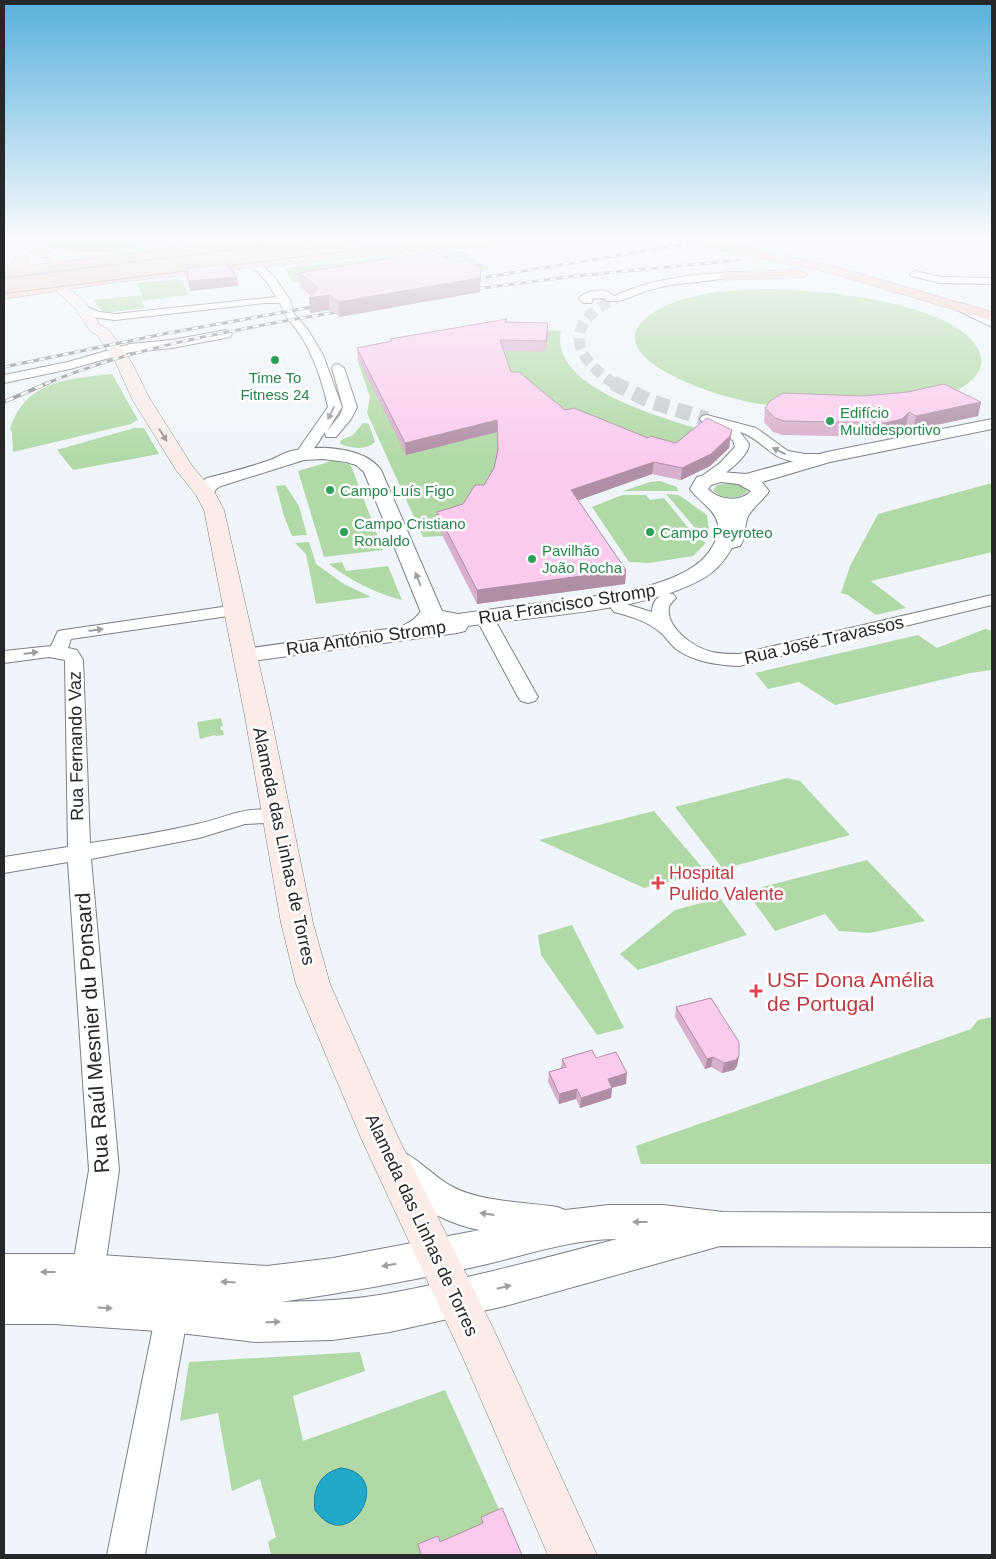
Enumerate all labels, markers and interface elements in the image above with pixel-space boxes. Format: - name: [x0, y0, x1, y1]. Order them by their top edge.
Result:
- marker: Time To Fitness 24: [269, 354, 281, 366]
- place label: Time To Fitness 24: [240, 369, 310, 403]
- place label: Edifício Multidesportivo: [840, 404, 941, 438]
- one-way arrow: [326, 406, 334, 420]
- marker: Edifício Multidesportivo: [824, 415, 836, 427]
- one-way arrow: [159, 428, 168, 441]
- one-way arrow: [772, 447, 787, 455]
- place label: Campo Luís Figo: [340, 482, 454, 499]
- marker: Campo Luís Figo: [324, 484, 336, 496]
- place label: Campo Cristiano Ronaldo: [354, 515, 466, 549]
- place label: Campo Peyroteo: [660, 524, 773, 541]
- marker: Campo Cristiano Ronaldo: [338, 526, 350, 538]
- marker: Campo Peyroteo: [644, 526, 656, 538]
- place label: Pavilhão João Rocha: [542, 542, 623, 576]
- marker: Pavilhão João Rocha: [526, 553, 538, 565]
- one-way arrow: [414, 571, 422, 586]
- street label: Rua Francisco Stromp: [477, 580, 657, 628]
- street label: Rua José Travassos: [742, 612, 906, 668]
- street label: Rua António Stromp: [285, 617, 447, 659]
- one-way arrow: [88, 626, 104, 634]
- one-way arrow: [23, 649, 39, 657]
- street label: Rua Fernando Vaz: [65, 671, 87, 821]
- street label: Alameda das Linhas de Torres: [249, 725, 319, 967]
- place label: Hospital Pulido Valente: [669, 863, 784, 904]
- marker: Hospital Pulido Valente: [651, 876, 665, 890]
- street label: Rua Raúl Mesnier du Ponsard: [71, 892, 113, 1174]
- place label: USF Dona Amélia de Portugal: [767, 968, 934, 1015]
- marker: USF Dona Amélia de Portugal: [749, 984, 763, 998]
- street label: Alameda das Linhas de Torres: [362, 1111, 482, 1339]
- one-way arrow: [479, 1210, 495, 1218]
- one-way arrow: [632, 1218, 648, 1226]
- one-way arrow: [380, 1262, 396, 1270]
- one-way arrow: [40, 1268, 56, 1276]
- one-way arrow: [219, 1278, 235, 1286]
- one-way arrow: [496, 1283, 511, 1291]
- one-way arrow: [97, 1305, 113, 1313]
- one-way arrow: [265, 1318, 281, 1326]

